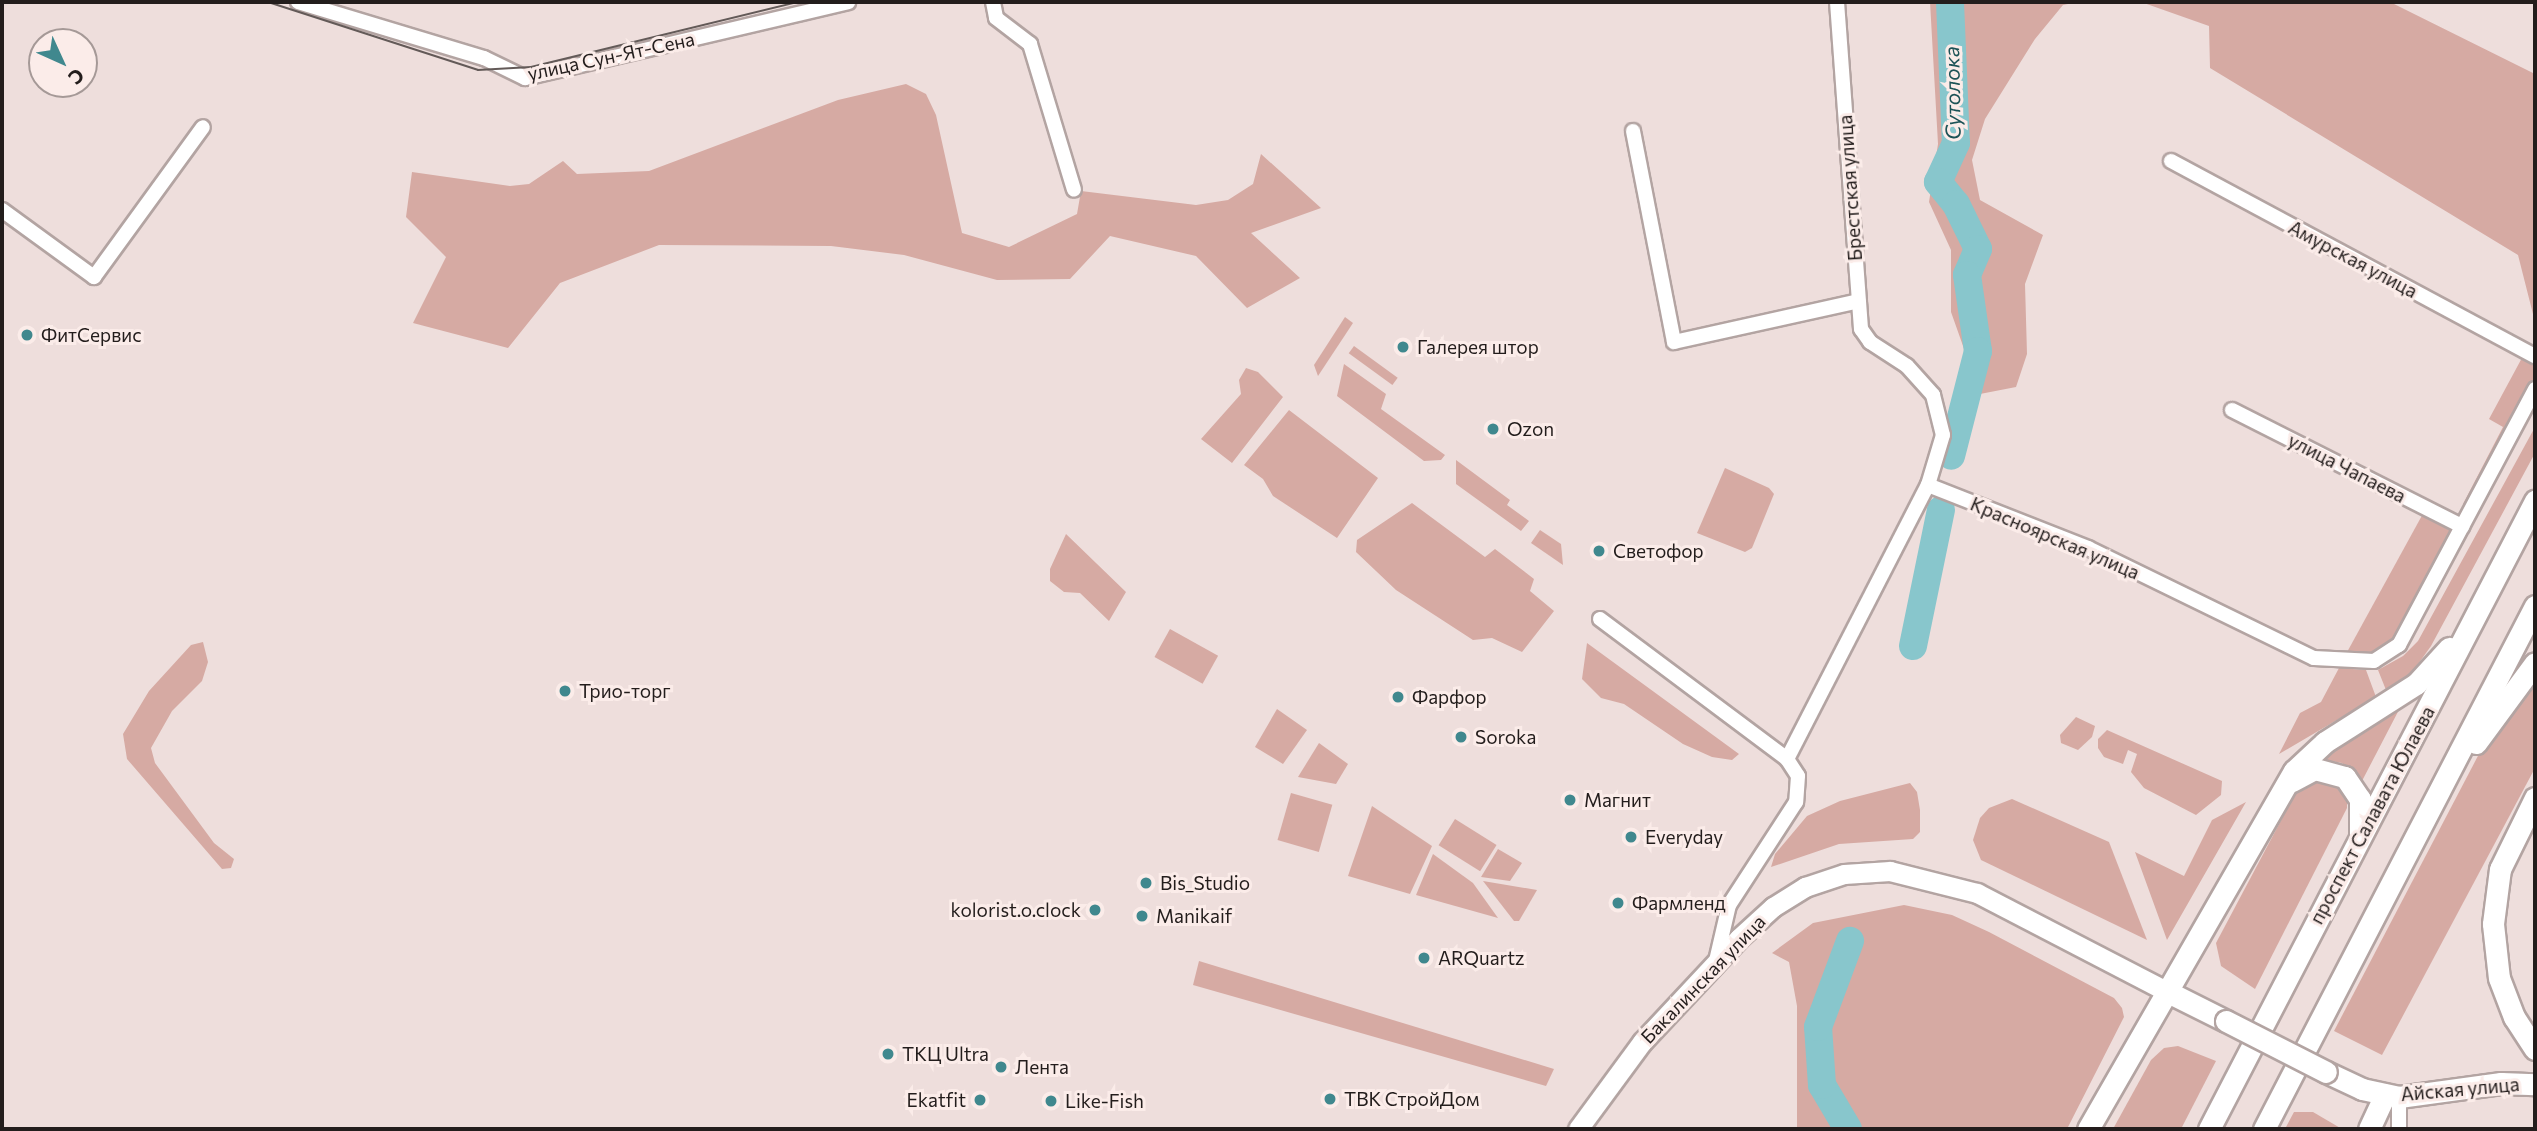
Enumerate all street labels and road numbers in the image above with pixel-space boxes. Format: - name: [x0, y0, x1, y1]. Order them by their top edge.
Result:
- street label: улица Сун-Ят-Сена: [525, 27, 697, 85]
- street label: Брестская улица: [1834, 114, 1866, 262]
- street label: Амурская улица: [2285, 215, 2421, 303]
- street label: улица Чапаева: [2284, 429, 2410, 507]
- street label: Красноярская улица: [1967, 492, 2143, 584]
- street label: проспект Салавата Юлаева: [2305, 702, 2439, 928]
- street label: Бакалинская улица: [1636, 910, 1770, 1048]
- street label: Айская улица: [2400, 1072, 2520, 1106]

